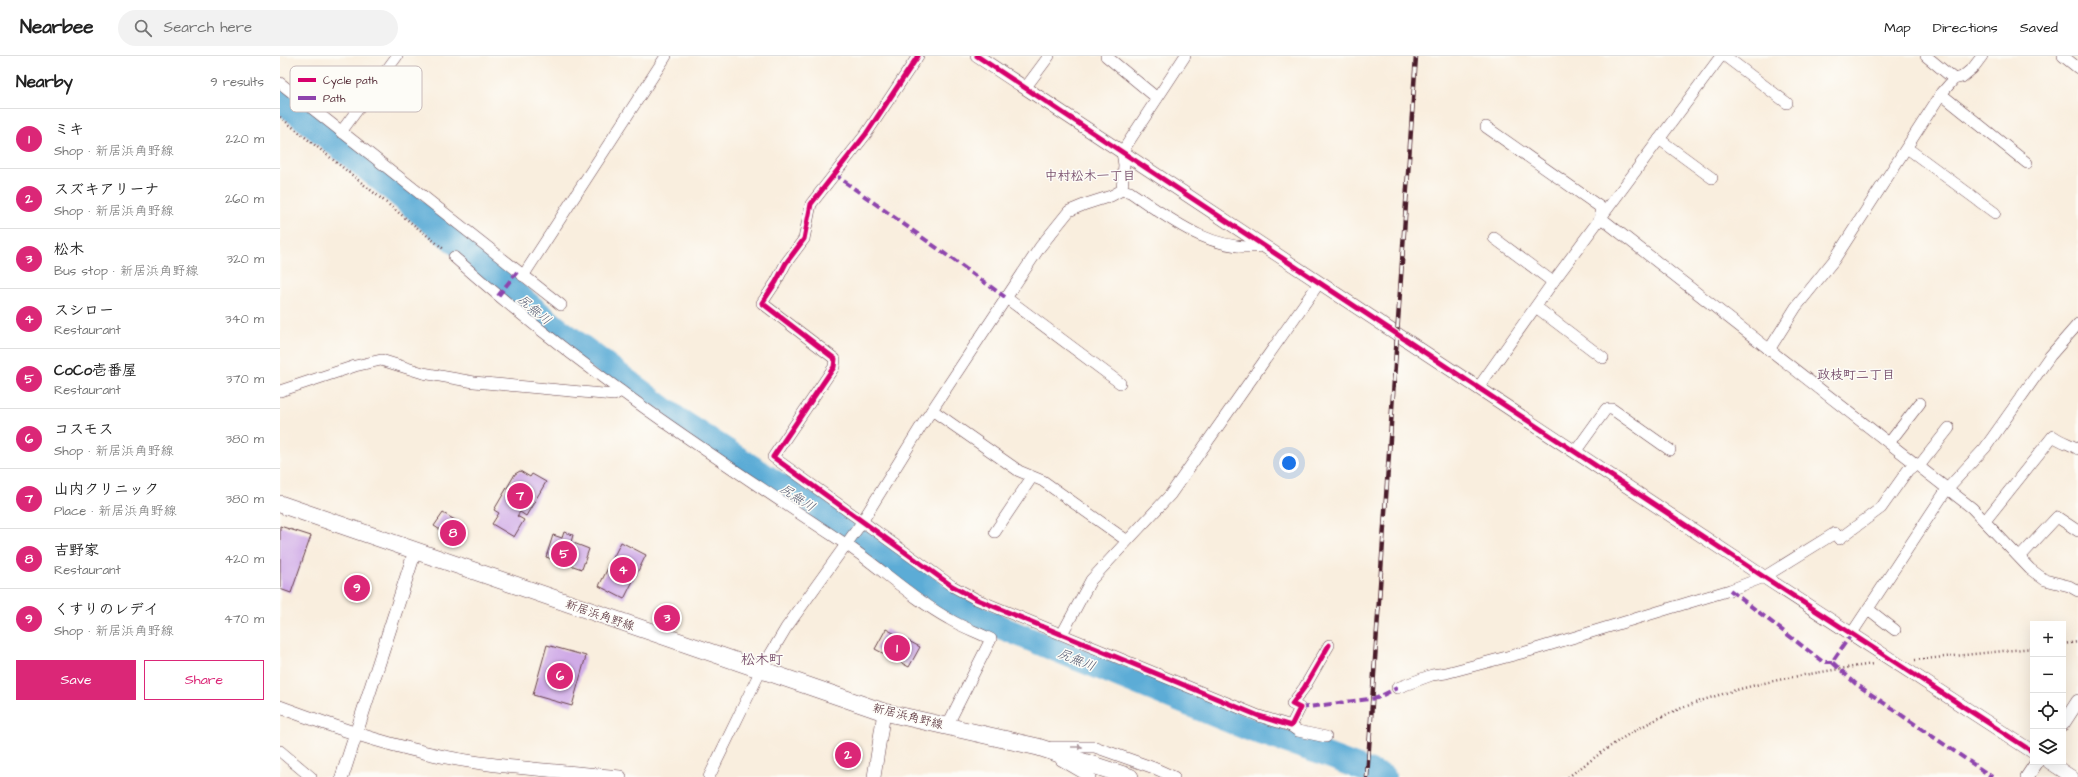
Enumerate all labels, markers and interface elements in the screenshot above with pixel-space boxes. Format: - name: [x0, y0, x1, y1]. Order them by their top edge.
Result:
- search box: [118, 10, 398, 46]
- text: Nearbee: [20, 14, 94, 41]
- icon: search: [132, 17, 154, 39]
- text: Search here: [164, 17, 252, 38]
- text: Map: [1884, 18, 1911, 38]
- text: Directions: [1933, 18, 1998, 38]
- text: Saved: [2020, 18, 2058, 38]
- legend: [290, 66, 422, 112]
- text: Nearby: [16, 70, 73, 94]
- text: 9 results: [210, 73, 264, 91]
- text: Cycle path: [323, 73, 378, 89]
- text: Path: [323, 91, 346, 106]
- text: ミキ: [54, 119, 84, 140]
- text: 1: [28, 130, 30, 148]
- text: 220 m: [226, 130, 264, 148]
- text: Shop · 新居浜角野線: [54, 142, 174, 160]
- district label: 中村松木一丁目: [1044, 167, 1136, 185]
- text: スズキアリーナ: [54, 179, 160, 200]
- text: 2: [25, 190, 33, 208]
- text: 260 m: [225, 190, 264, 208]
- text: Shop · 新居浜角野線: [54, 202, 174, 220]
- text: 松木: [54, 239, 84, 260]
- text: 3: [26, 250, 32, 268]
- text: 320 m: [226, 250, 264, 268]
- text: Bus stop · 新居浜角野線: [54, 262, 198, 280]
- water label: 尻無川: [514, 290, 555, 329]
- text: スシロー: [54, 300, 114, 321]
- text: 4: [25, 310, 33, 328]
- text: 340 m: [225, 310, 264, 328]
- text: Restaurant: [54, 321, 121, 339]
- text: CoCo壱番屋: [54, 360, 137, 381]
- district label: 政枝町二丁目: [1817, 366, 1895, 384]
- text: 5: [24, 370, 34, 388]
- text: 370 m: [226, 370, 264, 388]
- text: Restaurant: [54, 381, 121, 399]
- text: コスモス: [54, 419, 113, 440]
- text: 6: [25, 430, 33, 448]
- text: 380 m: [225, 430, 264, 448]
- text: Shop · 新居浜角野線: [54, 442, 174, 460]
- your location: [1279, 453, 1299, 473]
- text: 山内クリニック: [54, 479, 159, 500]
- water label: 尻無川: [776, 480, 819, 516]
- pin: 7: [507, 481, 533, 511]
- text: 7: [25, 490, 33, 508]
- text: 380 m: [225, 490, 264, 508]
- text: Place · 新居浜角野線: [54, 502, 176, 520]
- pin: 8: [440, 518, 466, 548]
- pin: 5: [551, 539, 577, 569]
- text: 吉野家: [54, 540, 99, 561]
- text: 8: [25, 550, 33, 568]
- text: 420 m: [224, 550, 264, 568]
- pin: 4: [610, 555, 636, 585]
- text: Restaurant: [54, 561, 121, 579]
- pin: 9: [344, 573, 370, 603]
- street label: 新居浜角野線: [563, 596, 637, 635]
- text: くすりのレデイ: [54, 599, 159, 620]
- pin: 3: [654, 603, 680, 633]
- text: 9: [25, 610, 33, 628]
- text: 470 m: [224, 610, 264, 628]
- map controls: [2030, 621, 2066, 765]
- button: +: [2030, 621, 2066, 657]
- text: Shop · 新居浜角野線: [54, 622, 174, 640]
- pin: 1: [884, 633, 910, 663]
- water label: 尻無川: [1055, 644, 1098, 676]
- district label: 松木町: [741, 650, 783, 670]
- button: −: [2030, 657, 2066, 693]
- button: Save: [16, 660, 136, 700]
- button: Share: [144, 660, 264, 700]
- pin: 6: [547, 661, 573, 691]
- button: locate: [2030, 693, 2066, 729]
- street label: 新居浜角野線: [871, 700, 945, 733]
- button: layers: [2030, 729, 2066, 765]
- pin: 2: [835, 740, 861, 770]
- one-way arrow: [1071, 744, 1084, 750]

